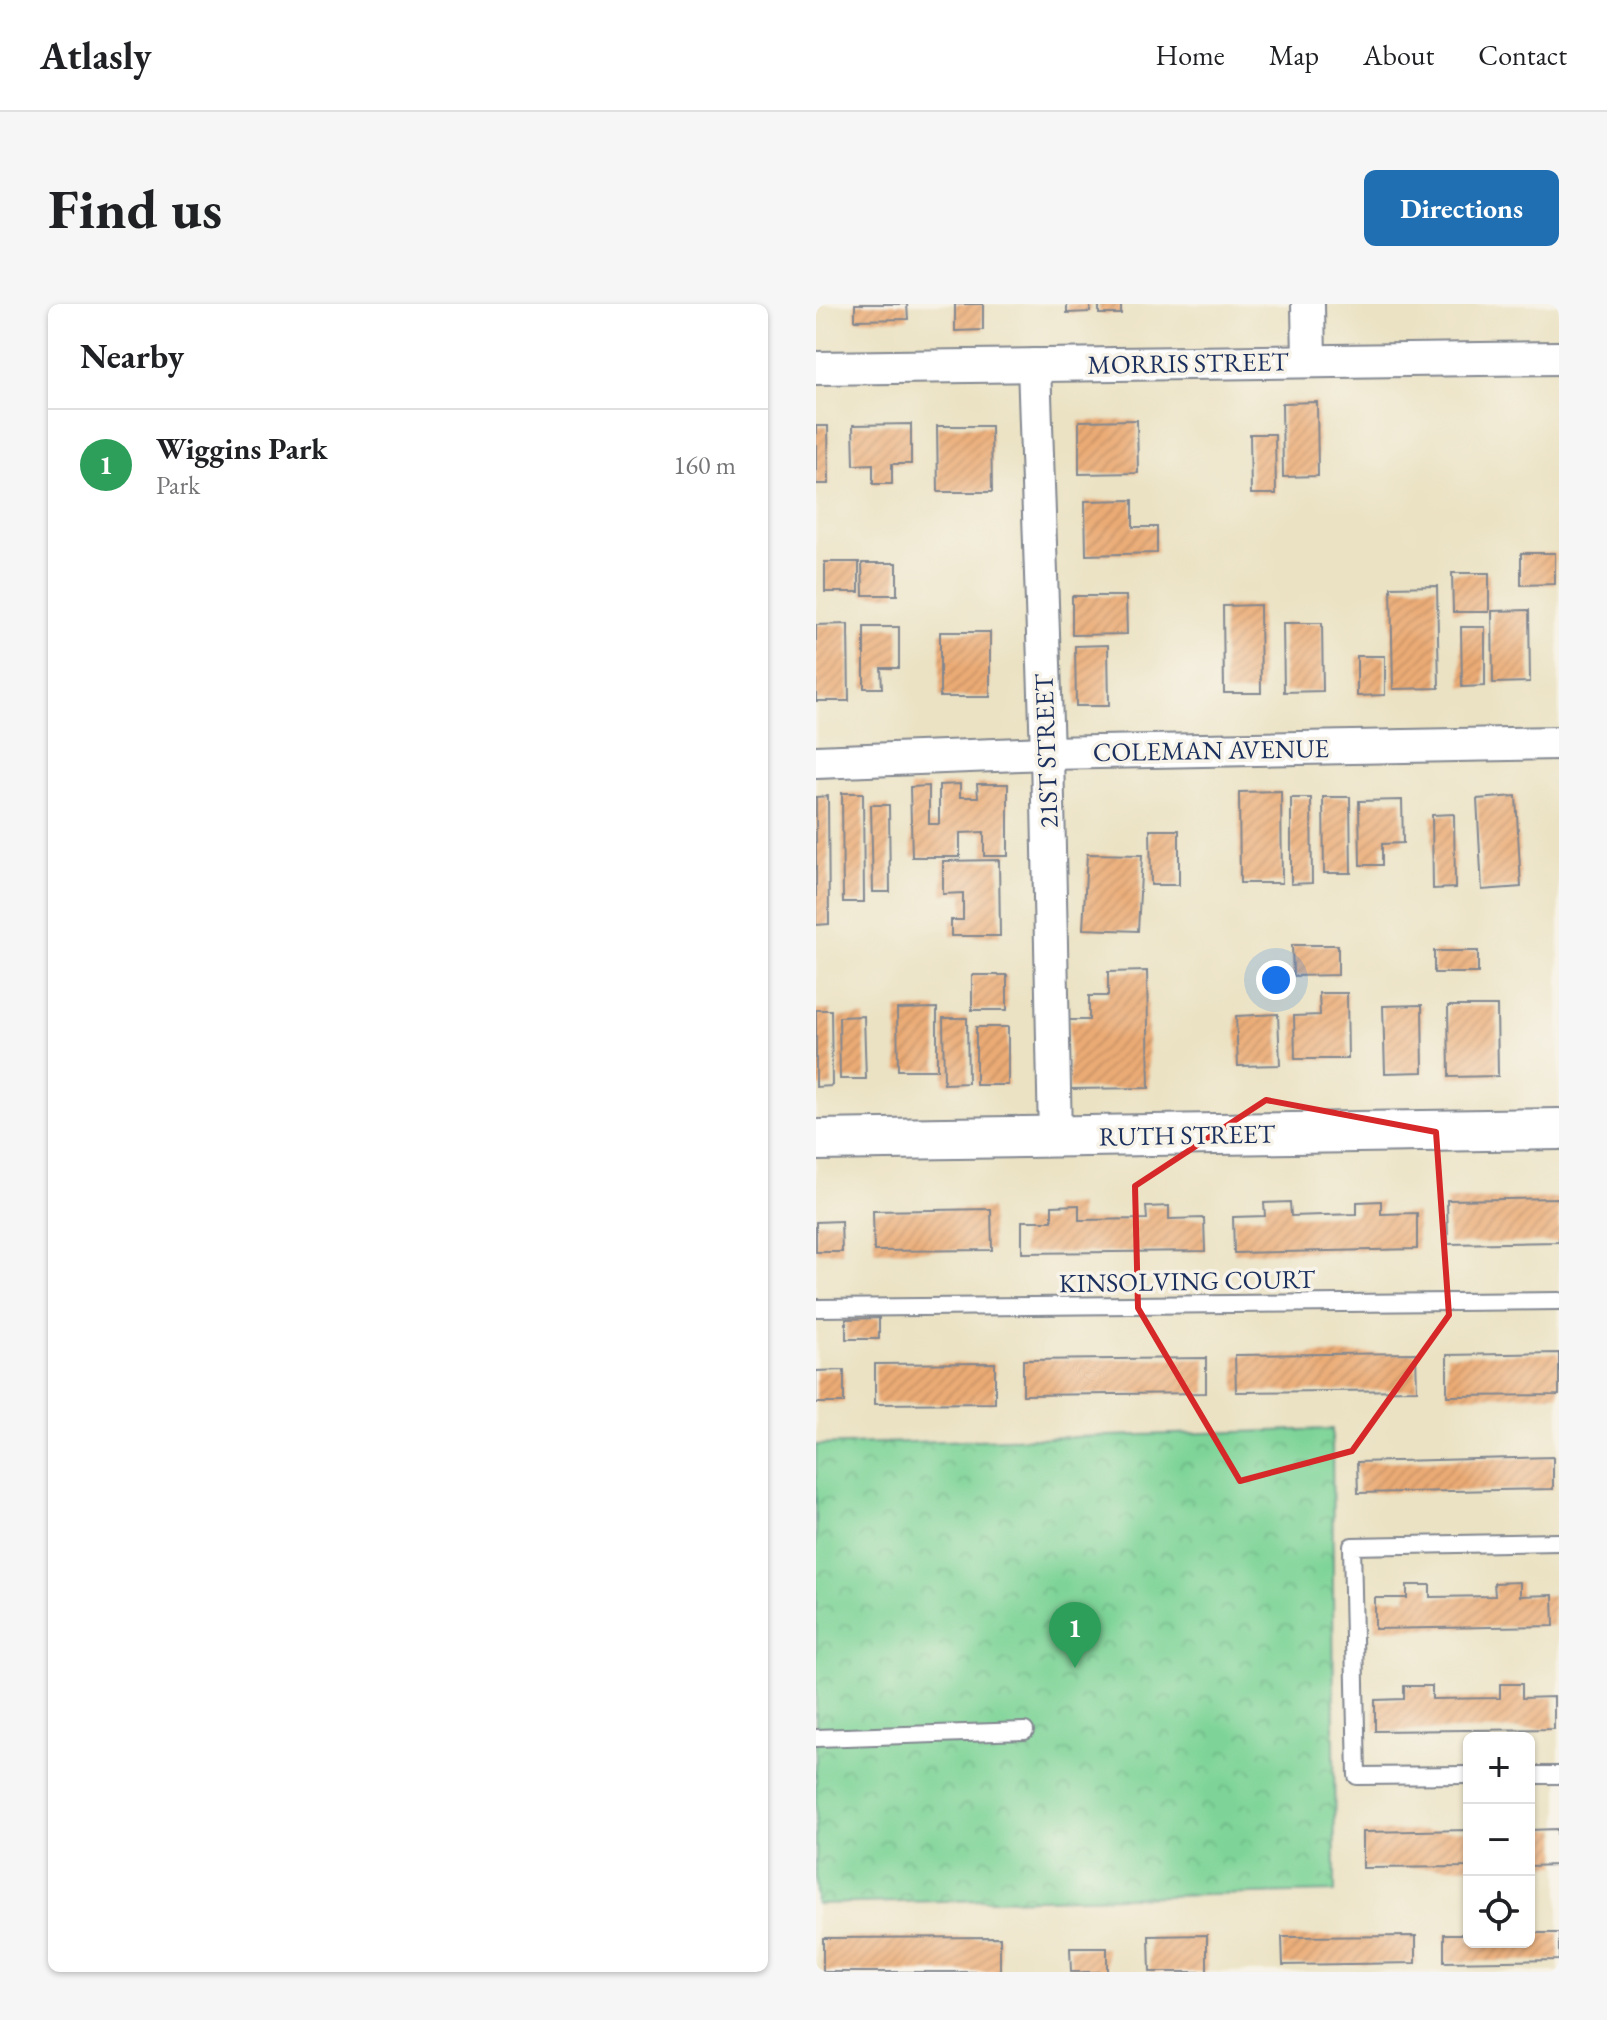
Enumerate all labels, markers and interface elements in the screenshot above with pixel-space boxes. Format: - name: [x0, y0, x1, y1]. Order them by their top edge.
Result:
- text: Atlasly: [40, 31, 151, 80]
- text: Home: [1155, 37, 1225, 73]
- text: Map: [1269, 37, 1319, 73]
- text: About: [1363, 37, 1434, 73]
- text: Contact: [1478, 37, 1567, 73]
- button: Directions: [1364, 170, 1559, 246]
- text: Find us: [48, 172, 222, 245]
- text: Nearby: [80, 334, 184, 378]
- street label: MORRIS STREET: [1087, 344, 1289, 382]
- text: Wiggins Park: [156, 429, 328, 468]
- text: 1: [99, 448, 113, 482]
- text: 160 m: [673, 448, 736, 482]
- text: Park: [156, 468, 200, 502]
- street label: 21ST STREET: [1026, 673, 1066, 829]
- street label: COLEMAN AVENUE: [1093, 731, 1330, 769]
- your location: [1256, 960, 1296, 1000]
- street label: RUTH STREET: [1099, 1116, 1276, 1154]
- street label: KINSOLVING COURT: [1059, 1262, 1316, 1300]
- pin: 1: [1049, 1602, 1101, 1668]
- map controls: [1463, 1732, 1535, 1948]
- button: +: [1463, 1732, 1535, 1804]
- button: −: [1463, 1804, 1535, 1876]
- button: locate: [1463, 1876, 1535, 1948]

